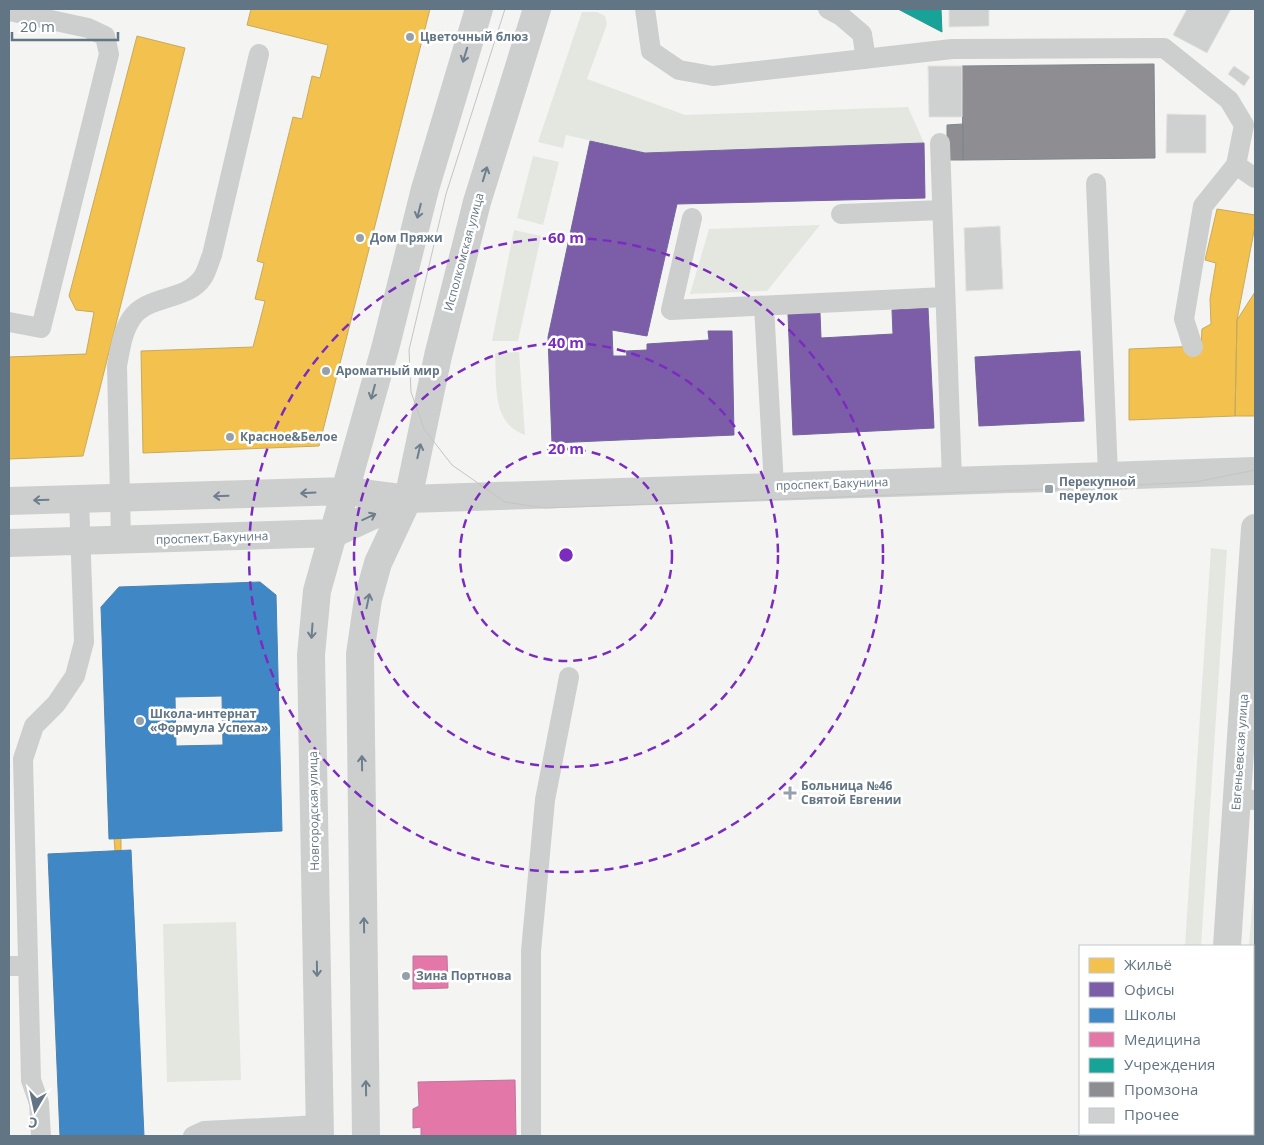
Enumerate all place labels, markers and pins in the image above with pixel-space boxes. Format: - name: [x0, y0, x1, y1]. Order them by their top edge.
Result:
- place label: Цветочный блюз: [420, 28, 529, 45]
- marker: Цветочный блюз: [404, 31, 416, 43]
- place label: Дом Пряжи: [370, 229, 443, 246]
- marker: Дом Пряжи: [354, 232, 366, 244]
- place label: Ароматный мир: [336, 362, 440, 379]
- marker: Ароматный мир: [320, 365, 332, 377]
- place label: Красное&Белое: [240, 428, 338, 445]
- marker: Красное&Белое: [224, 431, 236, 443]
- place label: Перекупной переулок: [1059, 473, 1136, 504]
- marker: Перекупной переулок: [1043, 483, 1055, 495]
- centre of rings: [557, 546, 575, 564]
- place label: Школа-интернат «Формула Успеха»: [150, 705, 268, 736]
- marker: Школа-интернат «Формула Успеха»: [134, 715, 146, 727]
- place label: Больница №46 Святой Евгении: [801, 777, 901, 808]
- marker: Больница №46 Святой Евгении: [783, 786, 797, 800]
- place label: Зина Портнова: [416, 967, 512, 984]
- marker: Зина Портнова: [400, 970, 412, 982]

